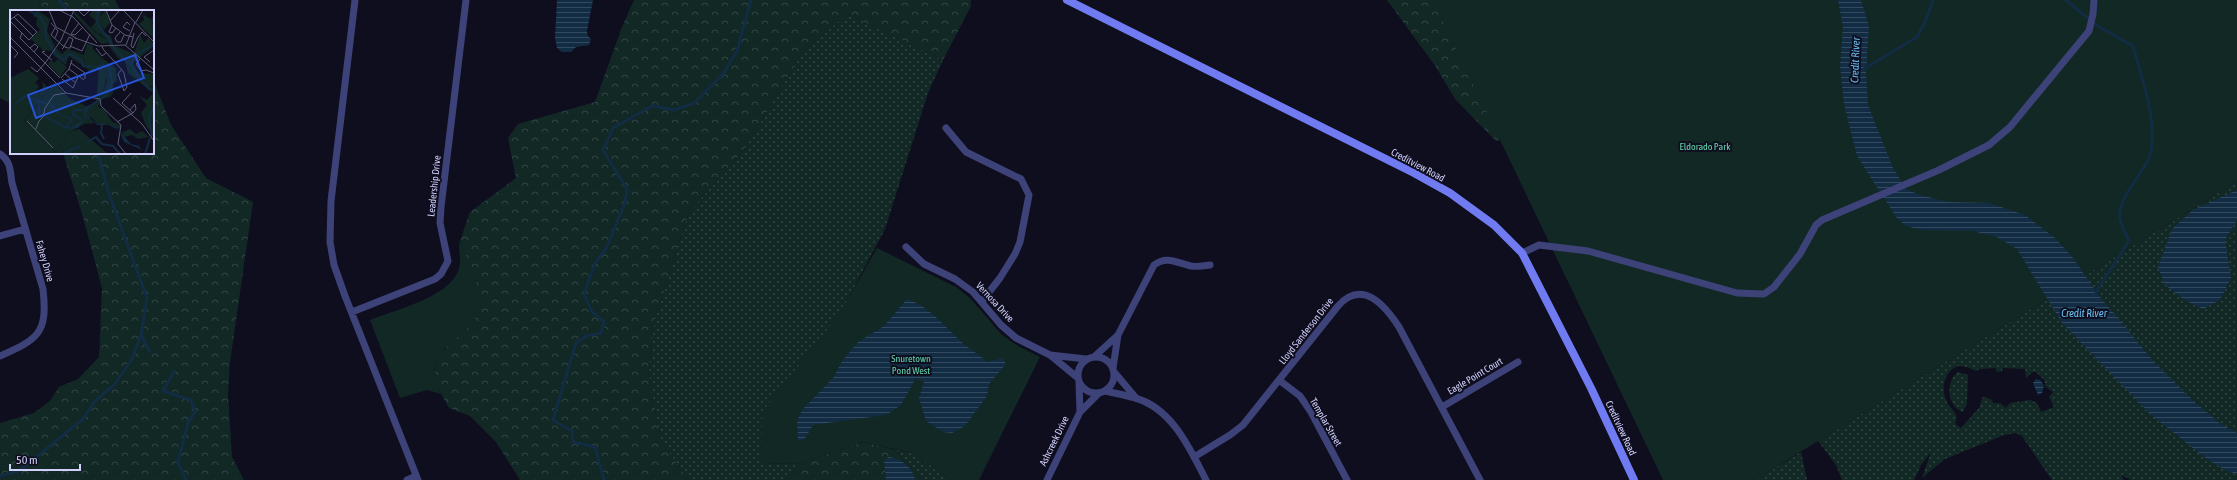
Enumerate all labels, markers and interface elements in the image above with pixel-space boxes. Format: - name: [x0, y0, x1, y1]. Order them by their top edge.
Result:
- inset map: [10, 10, 154, 154]
- water label: Credit River: [1848, 36, 1862, 83]
- park label: Eldorado Park: [1679, 141, 1731, 152]
- street label: Creditview Road: [1389, 146, 1447, 184]
- street label: Leadership Drive: [425, 154, 443, 217]
- street label: Fahey Drive: [34, 239, 56, 283]
- street label: Vernosa Drive: [974, 280, 1017, 325]
- street label: Lloyd Sanderson Drive: [1277, 295, 1336, 366]
- water label: Credit River: [2061, 307, 2108, 319]
- park label: Snuretown Pond West: [891, 353, 931, 376]
- street label: Eagle Point Court: [1445, 355, 1505, 397]
- street label: Templar Street: [1308, 396, 1344, 448]
- street label: Creditview Road: [1604, 399, 1639, 457]
- street label: Ashcreek Drive: [1037, 414, 1071, 468]
- scale bar: [10, 446, 80, 472]
- text: 50 m: [16, 453, 38, 467]

